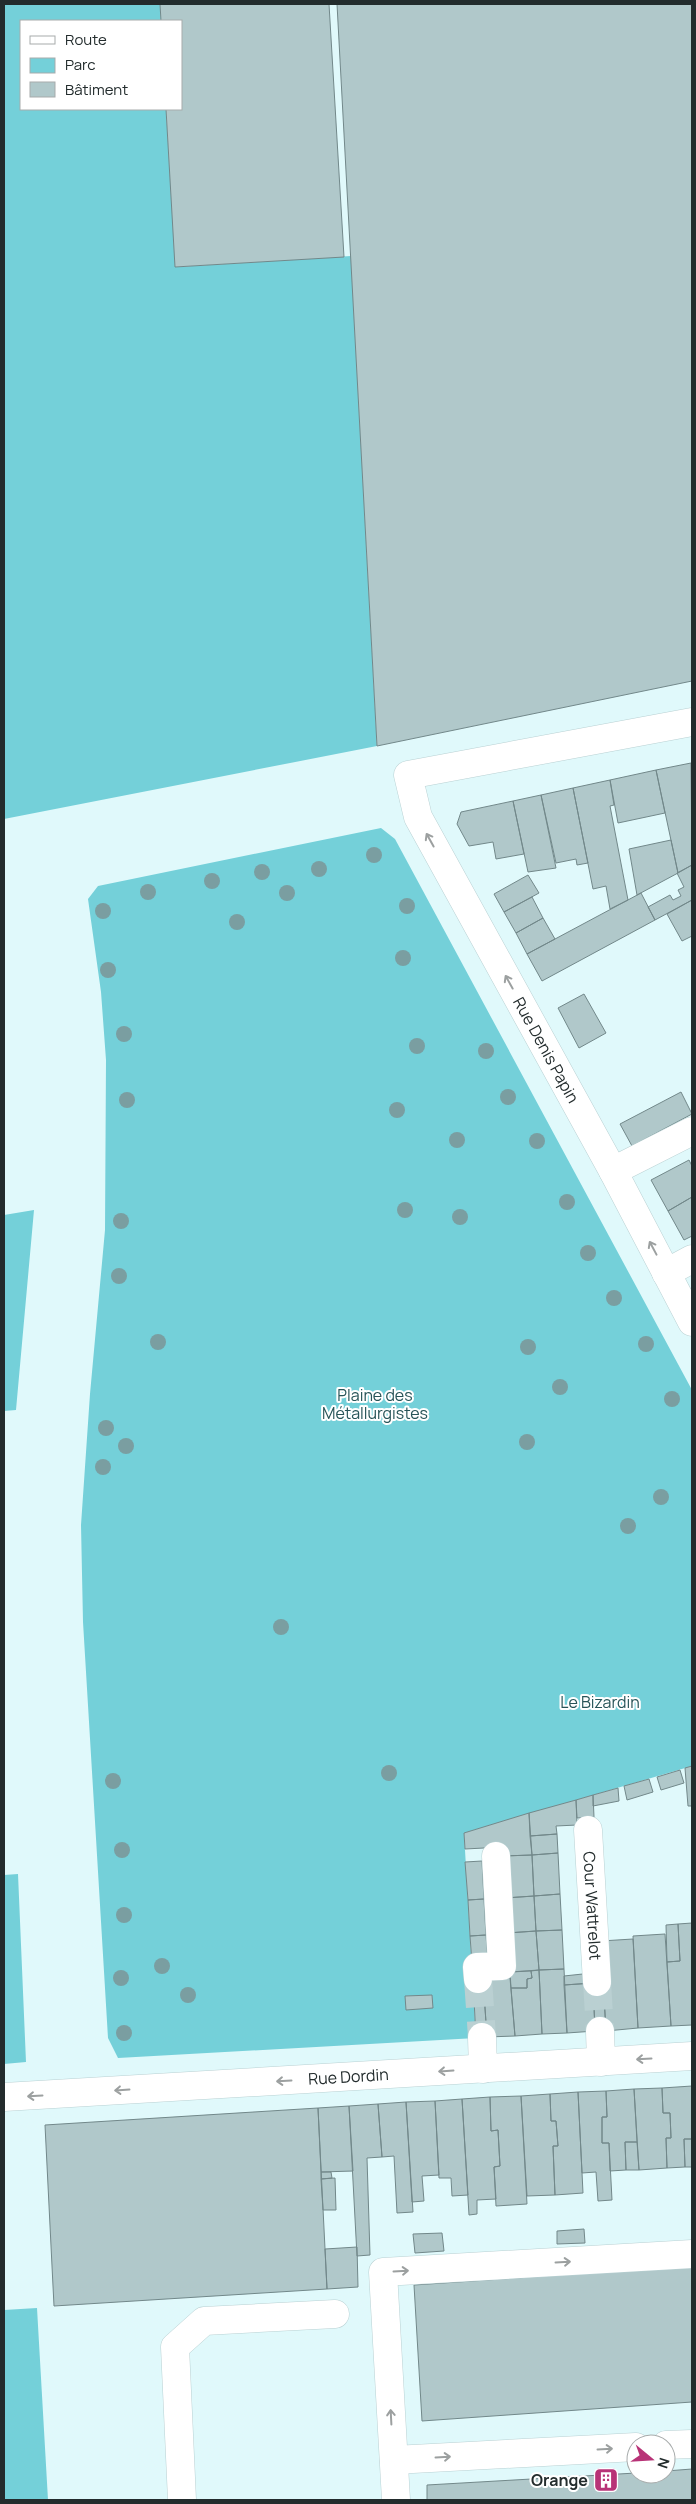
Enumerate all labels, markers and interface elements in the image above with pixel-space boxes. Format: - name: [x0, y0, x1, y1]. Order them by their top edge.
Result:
- legend: [20, 20, 182, 110]
- text: Route: [65, 29, 107, 50]
- text: Parc: [65, 54, 96, 75]
- text: Bâtiment: [65, 79, 128, 100]
- one-way arrow: [425, 833, 434, 848]
- one-way arrow: [503, 976, 513, 990]
- street label: Rue Denis Papin: [508, 993, 584, 1107]
- one-way arrow: [648, 1241, 657, 1256]
- park label: Plaine des Métallurgistes: [322, 1384, 428, 1424]
- park label: Le Bizardin: [560, 1691, 640, 1713]
- street label: Cour Wattrelot: [578, 1851, 607, 1961]
- one-way arrow: [636, 2055, 652, 2064]
- street label: Rue Dordin: [307, 2063, 389, 2090]
- one-way arrow: [439, 2067, 455, 2076]
- one-way arrow: [277, 2076, 293, 2085]
- one-way arrow: [114, 2086, 130, 2095]
- one-way arrow: [27, 2091, 43, 2100]
- one-way arrow: [555, 2257, 571, 2266]
- one-way arrow: [393, 2267, 409, 2276]
- one-way arrow: [387, 2409, 396, 2425]
- north arrow: [626, 2434, 676, 2484]
- one-way arrow: [597, 2444, 613, 2453]
- one-way arrow: [434, 2453, 450, 2462]
- text: N: [653, 2455, 674, 2471]
- building icon: Orange: [593, 2467, 619, 2493]
- place label: Orange: [531, 2469, 588, 2491]

